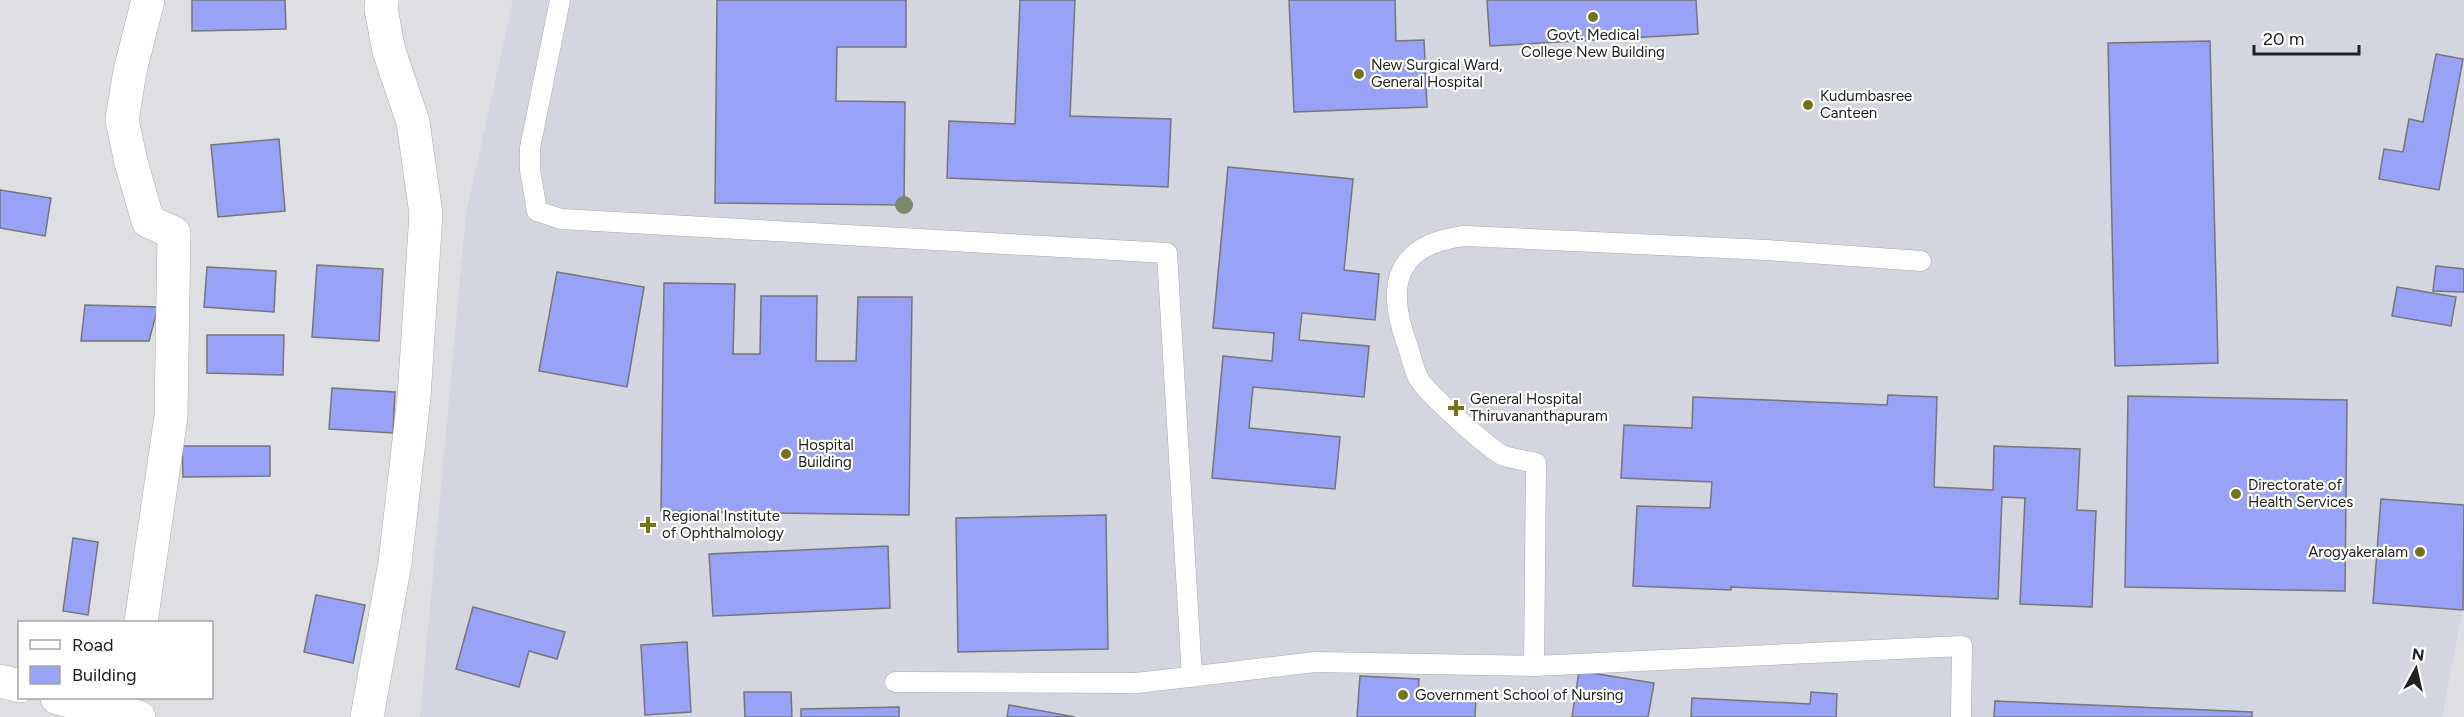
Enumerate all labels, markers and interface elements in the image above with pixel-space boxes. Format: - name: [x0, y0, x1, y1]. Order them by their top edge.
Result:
- marker: Govt. Medical College New Building: [1586, 10, 1600, 24]
- scale bar: [2254, 18, 2359, 56]
- place label: Govt. Medical College New Building: [1521, 26, 1665, 61]
- text: 20 m: [2263, 28, 2304, 50]
- place label: New Surgical Ward, General Hospital: [1371, 56, 1502, 91]
- marker: New Surgical Ward, General Hospital: [1352, 67, 1366, 81]
- place label: Kudumbasree Canteen: [1820, 87, 1912, 122]
- marker: Kudumbasree Canteen: [1801, 98, 1815, 112]
- place label: General Hospital Thiruvananthapuram: [1470, 390, 1608, 425]
- marker: General Hospital Thiruvananthapuram: [1447, 399, 1465, 417]
- place label: Hospital Building: [798, 436, 854, 471]
- marker: Hospital Building: [779, 447, 793, 461]
- place label: Directorate of Health Services: [2248, 476, 2353, 511]
- marker: Directorate of Health Services: [2229, 487, 2243, 501]
- place label: Regional Institute of Ophthalmology: [662, 507, 784, 542]
- marker: Regional Institute of Ophthalmology: [639, 516, 657, 534]
- place label: Arogyakeralam: [2308, 543, 2408, 561]
- marker: Arogyakeralam: [2413, 545, 2427, 559]
- legend: [18, 621, 213, 699]
- text: Road: [72, 634, 113, 656]
- north arrow: [2386, 639, 2446, 699]
- text: N: [2411, 644, 2425, 665]
- text: Building: [72, 664, 137, 686]
- place label: Government School of Nursing: [1415, 686, 1624, 704]
- marker: Government School of Nursing: [1396, 688, 1410, 702]

